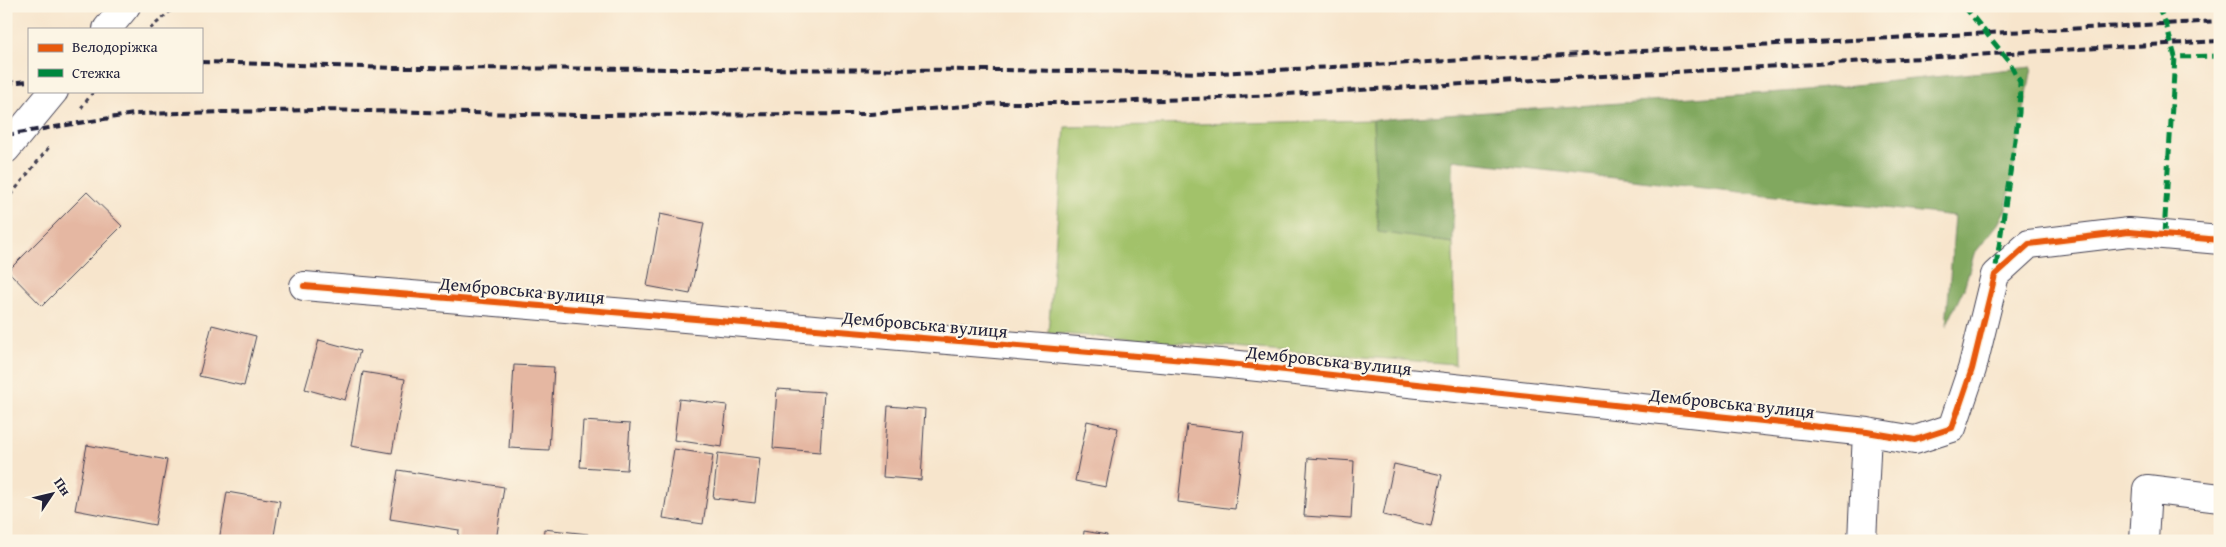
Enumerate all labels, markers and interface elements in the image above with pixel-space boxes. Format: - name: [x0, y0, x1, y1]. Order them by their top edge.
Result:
- legend: [28, 28, 202, 92]
- text: Велодоріжка: [72, 36, 158, 57]
- text: Стежка: [72, 62, 121, 83]
- street label: Дембровська вулиця: [437, 269, 606, 311]
- street label: Дембровська вулиця: [840, 303, 1009, 345]
- street label: Дембровська вулиця: [1244, 338, 1413, 382]
- street label: Дембровська вулиця: [1647, 381, 1816, 425]
- north arrow: [28, 470, 78, 520]
- text: Пн: [49, 473, 76, 500]

